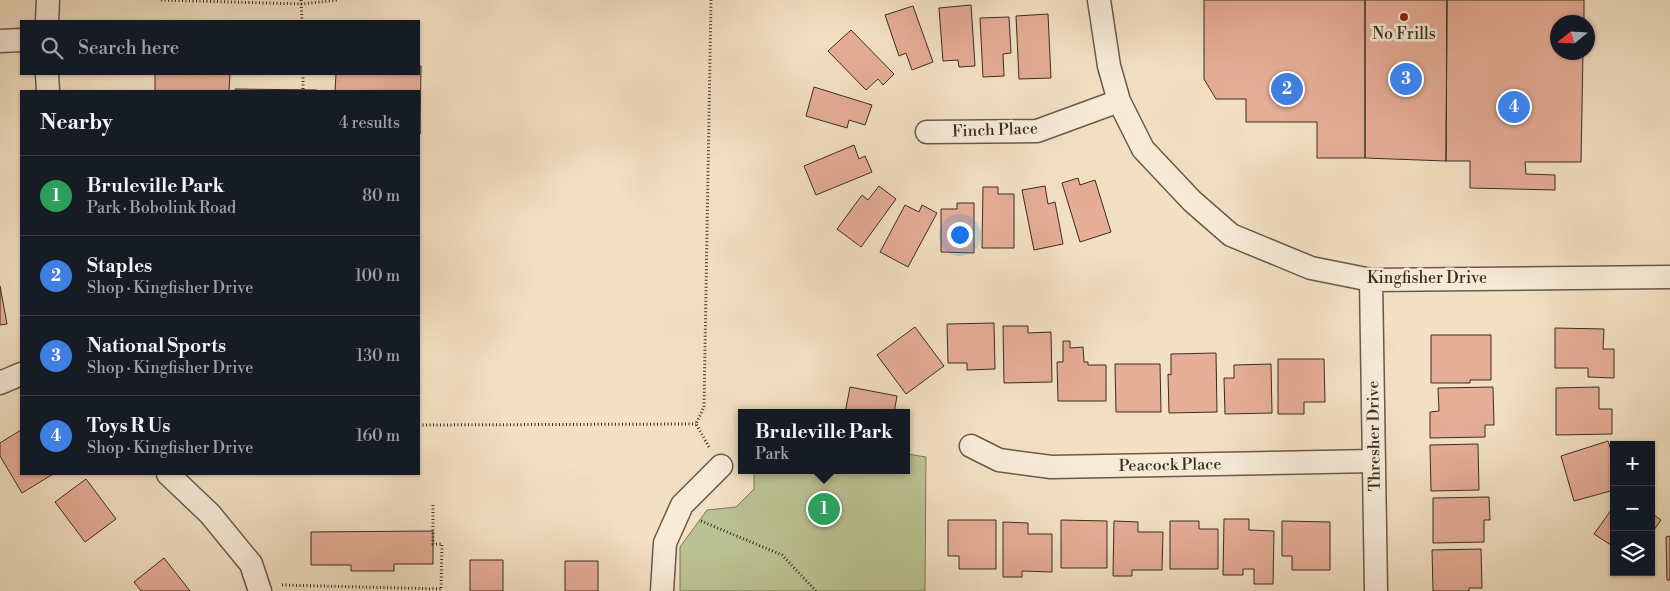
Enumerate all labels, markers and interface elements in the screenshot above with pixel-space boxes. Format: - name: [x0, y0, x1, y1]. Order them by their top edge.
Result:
- marker: No Frills: [1398, 11, 1410, 23]
- north arrow: [1550, 15, 1595, 60]
- search box: [20, 20, 420, 75]
- place label: No Frills: [1372, 24, 1436, 44]
- icon: search: [38, 34, 66, 62]
- text: Search here: [78, 36, 179, 60]
- pin: 3: [1390, 60, 1422, 98]
- pin: 2: [1271, 70, 1303, 108]
- pin: 4: [1498, 88, 1530, 126]
- text: Nearby: [40, 110, 113, 136]
- text: 4 results: [339, 113, 400, 133]
- street label: Finch Place: [952, 119, 1038, 141]
- text: Bruleville Park: [87, 174, 224, 198]
- text: 1: [52, 186, 60, 206]
- text: 80 m: [362, 186, 400, 206]
- text: Park · Bobolink Road: [87, 198, 236, 218]
- your location: [947, 222, 973, 248]
- text: Staples: [87, 254, 152, 278]
- text: 2: [51, 266, 61, 286]
- text: 100 m: [355, 266, 400, 286]
- street label: Kingfisher Drive: [1367, 268, 1487, 288]
- text: Shop · Kingfisher Drive: [87, 278, 253, 298]
- text: National Sports: [87, 334, 226, 358]
- text: 3: [51, 346, 61, 366]
- text: 130 m: [356, 346, 400, 366]
- text: Shop · Kingfisher Drive: [87, 358, 253, 378]
- street label: Thresher Drive: [1363, 380, 1385, 492]
- popup: [738, 409, 910, 474]
- text: Toys R Us: [87, 414, 170, 438]
- text: Bruleville Park: [755, 420, 893, 444]
- text: 4: [51, 426, 61, 446]
- text: 160 m: [356, 426, 400, 446]
- text: Shop · Kingfisher Drive: [87, 438, 253, 458]
- map controls: [1610, 441, 1655, 576]
- button: +: [1610, 441, 1655, 486]
- text: Park: [755, 444, 789, 464]
- street label: Peacock Place: [1118, 454, 1222, 476]
- button: −: [1610, 486, 1655, 531]
- pin: 1: [808, 490, 840, 528]
- button: layers: [1610, 531, 1655, 576]

